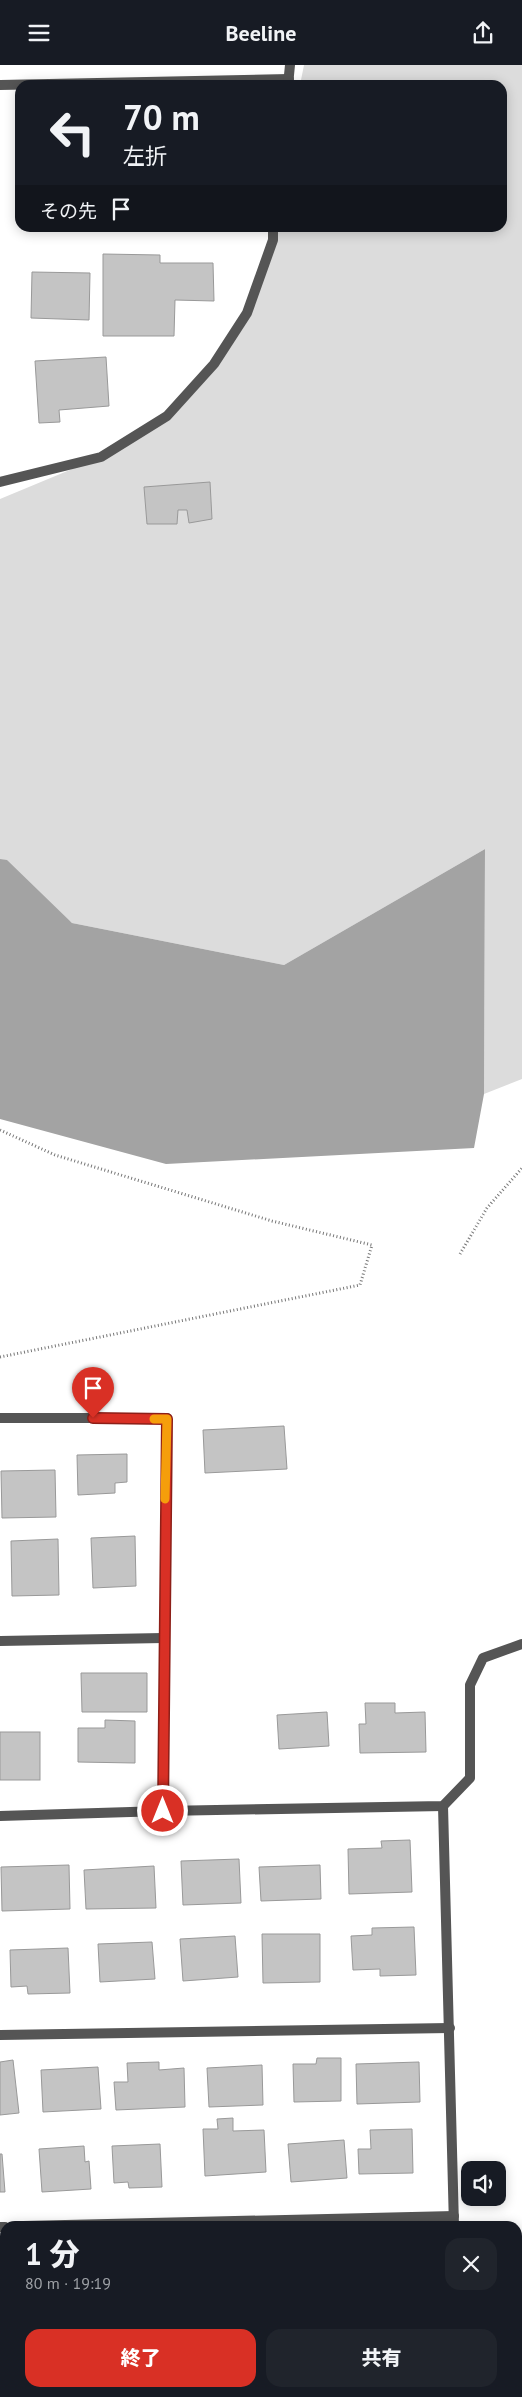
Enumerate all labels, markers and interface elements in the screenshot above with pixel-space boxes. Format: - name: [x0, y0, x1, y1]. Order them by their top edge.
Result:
- icon: menu: [25, 19, 53, 47]
- text: Beeline: [226, 19, 296, 47]
- icon: share: [469, 19, 497, 47]
- text: 70 m: [123, 94, 200, 140]
- icon: left: [40, 100, 105, 165]
- text: 左折: [123, 142, 167, 170]
- icon: arrive: [107, 195, 135, 223]
- text: その先: [40, 199, 97, 223]
- pin: [72, 1367, 114, 1418]
- icon: arrive: [79, 1374, 107, 1402]
- position arrow: [136, 1784, 188, 1836]
- map controls: [461, 2161, 506, 2206]
- button: sound: [461, 2161, 506, 2206]
- text: 1 分: [25, 2234, 80, 2273]
- button: close: [445, 2238, 497, 2290]
- text: 80 m · 19:19: [25, 2273, 111, 2293]
- button: 終了: [25, 2329, 256, 2387]
- button: 共有: [266, 2329, 497, 2387]

